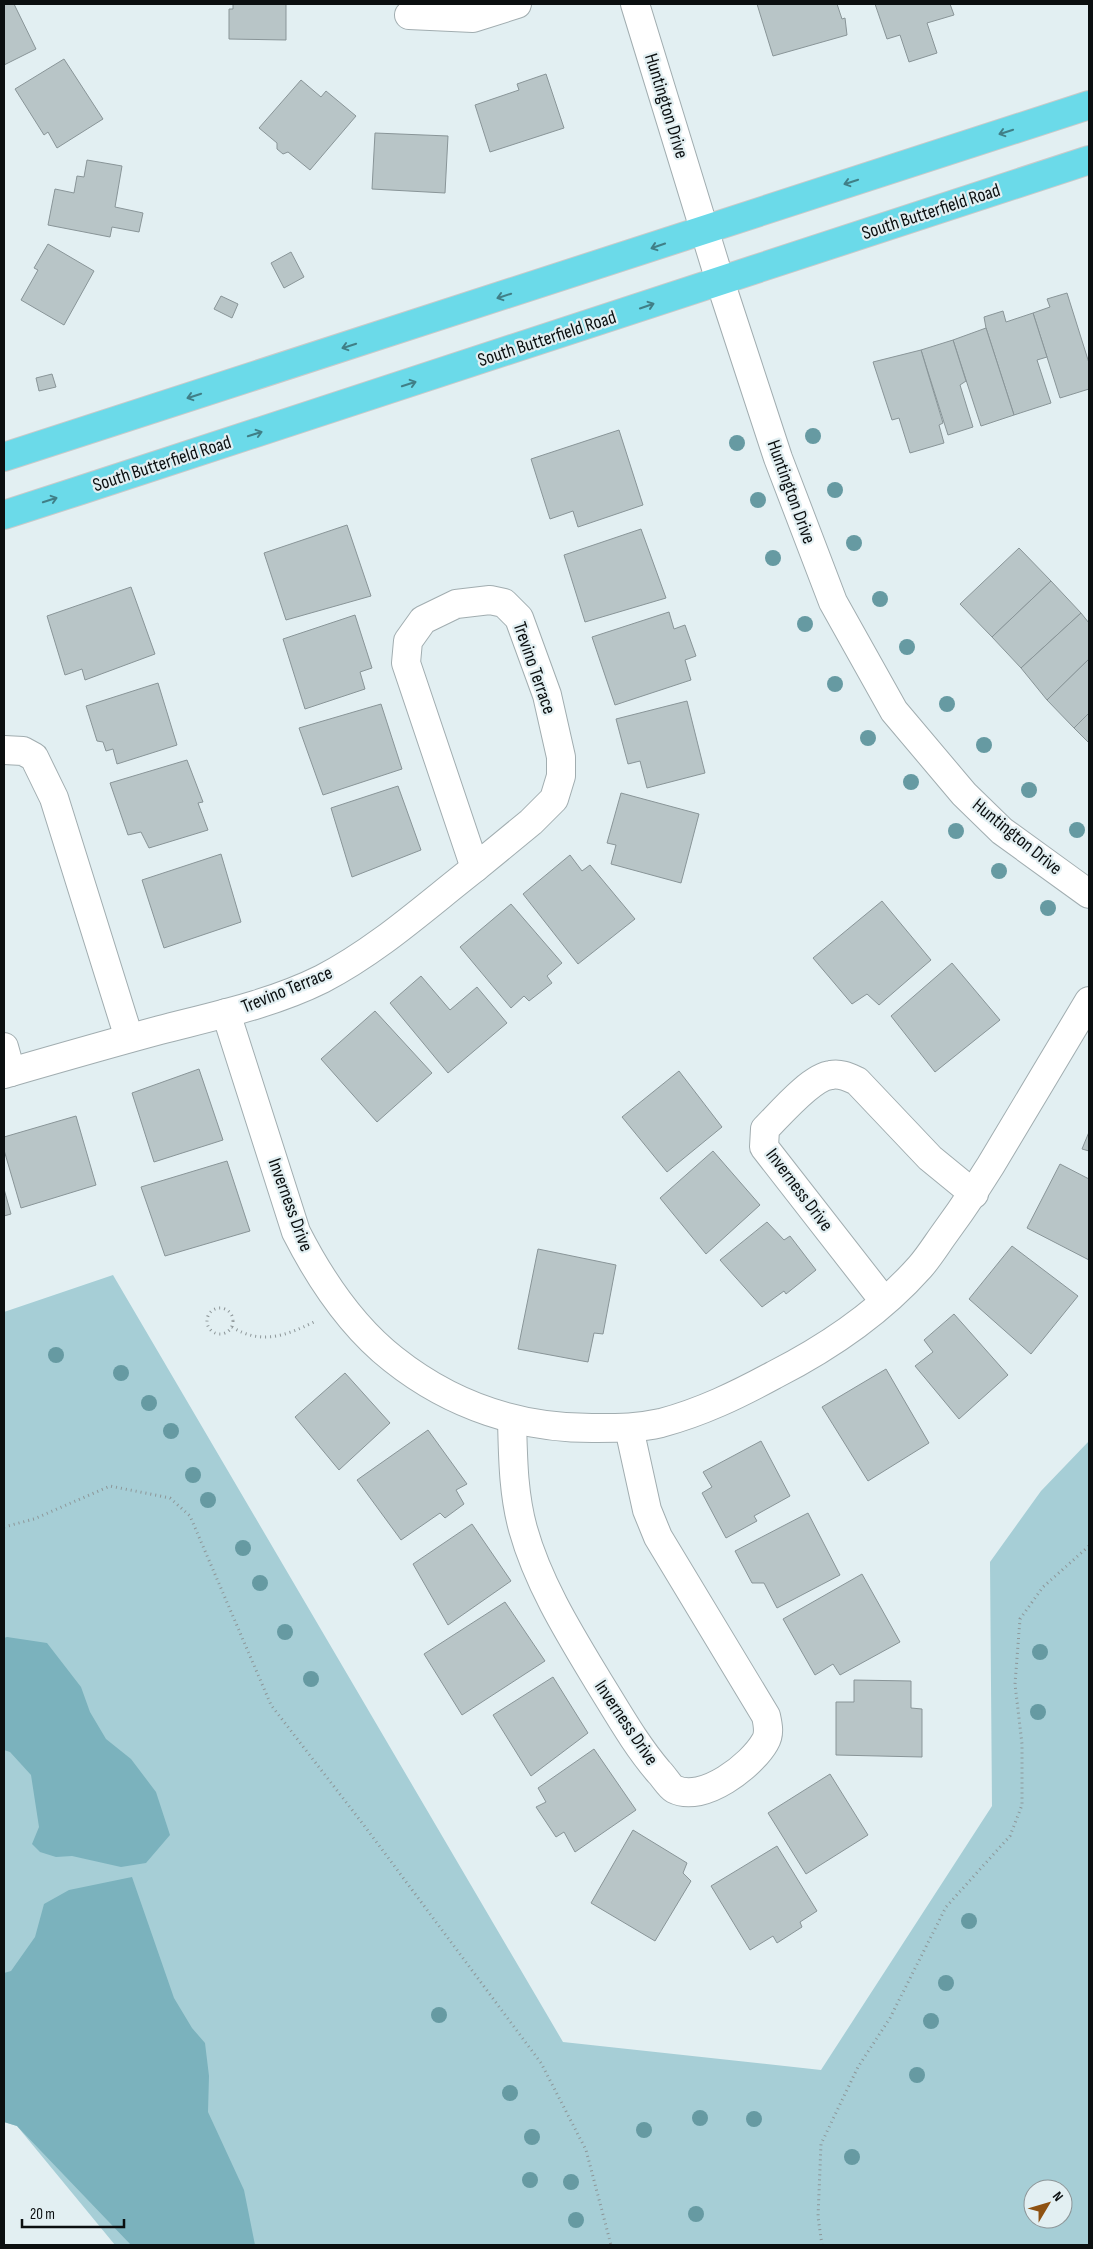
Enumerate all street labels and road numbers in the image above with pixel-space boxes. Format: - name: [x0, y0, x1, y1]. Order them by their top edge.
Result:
- street label: Huntington Drive: [639, 51, 693, 161]
- street label: South Butterfield Road: [859, 179, 1003, 245]
- street label: South Butterfield Road: [475, 306, 619, 372]
- street label: South Butterfield Road: [90, 431, 234, 497]
- street label: Huntington Drive: [762, 437, 820, 547]
- street label: Trevino Terrace: [507, 619, 561, 717]
- street label: Huntington Drive: [968, 794, 1066, 880]
- street label: Trevino Terrace: [238, 961, 336, 1019]
- street label: Inverness Drive: [760, 1144, 838, 1236]
- street label: Inverness Drive: [263, 1155, 317, 1255]
- street label: Inverness Drive: [589, 1676, 663, 1770]

